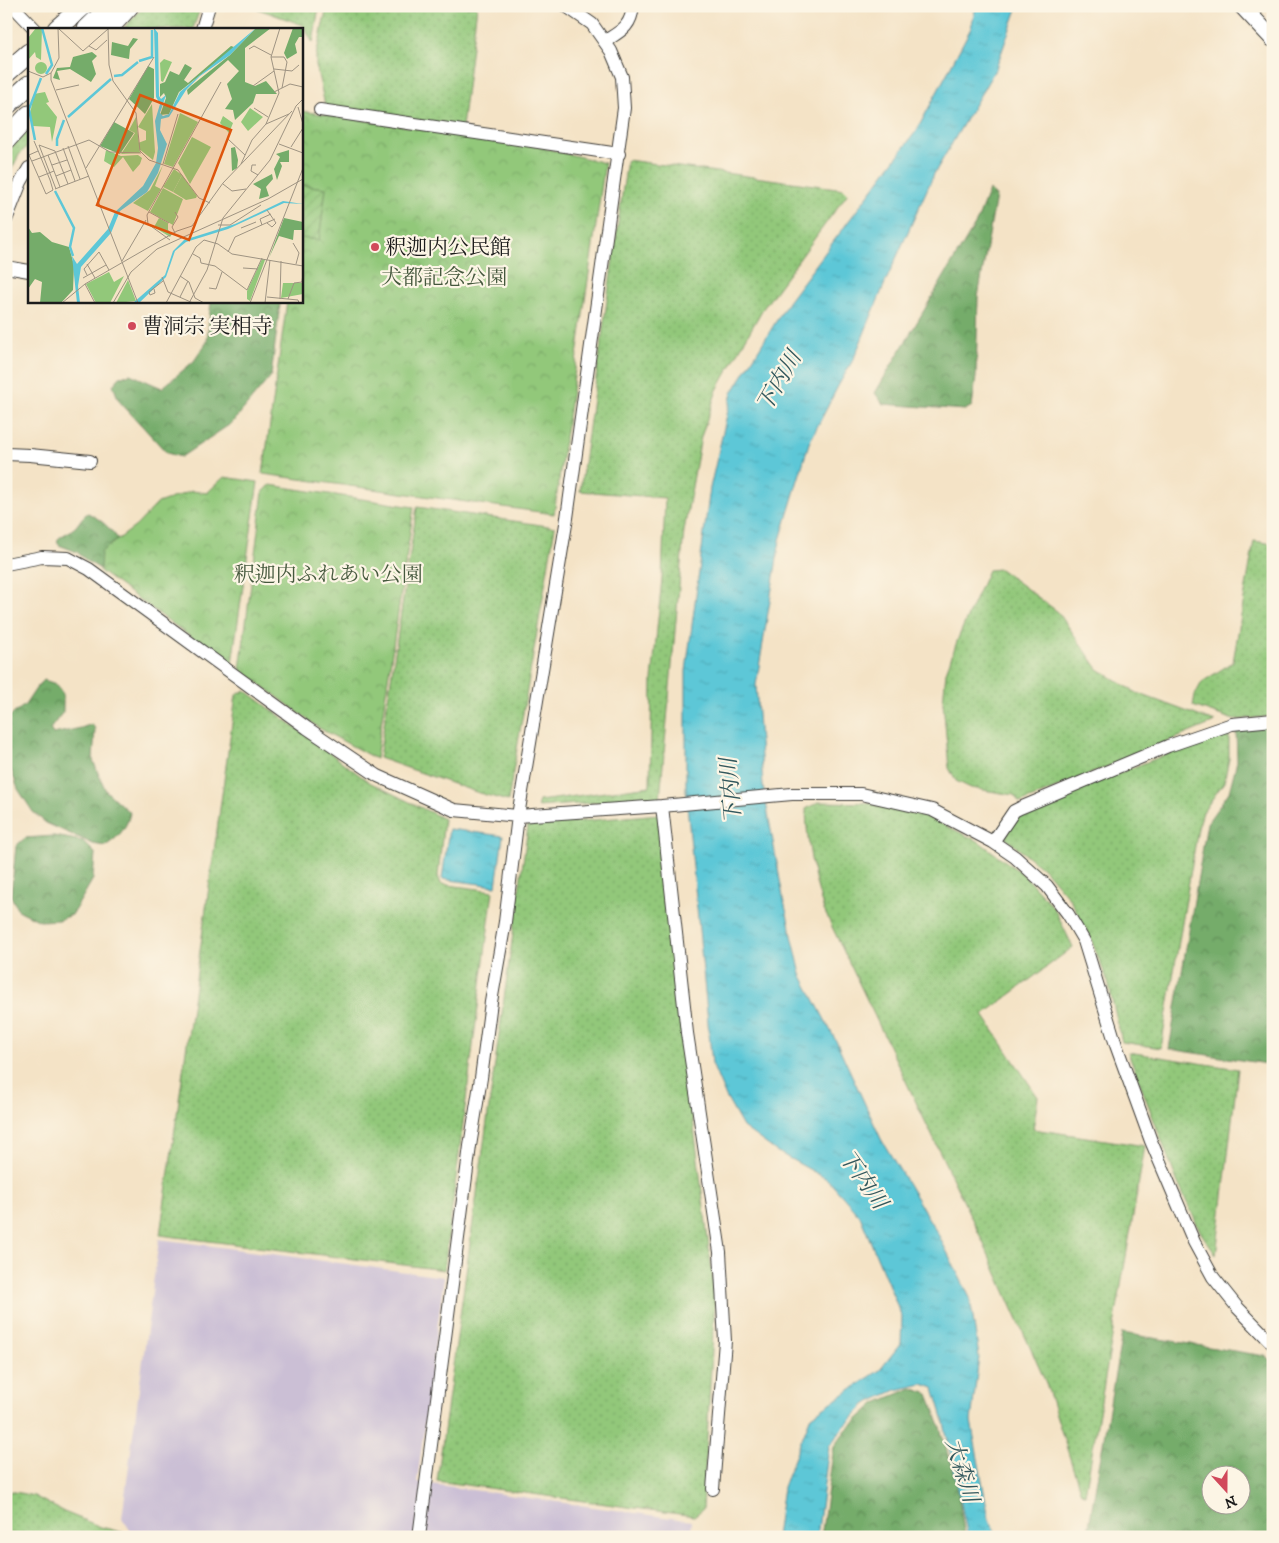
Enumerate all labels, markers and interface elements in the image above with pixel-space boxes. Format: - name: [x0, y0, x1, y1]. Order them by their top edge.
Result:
- inset map: [28, 28, 302, 302]
- place label: 釈迦内公民館: [385, 235, 511, 261]
- marker: 釈迦内公民館: [369, 241, 381, 253]
- park label: 犬都記念公園: [381, 265, 507, 291]
- place label: 曹洞宗 実相寺: [142, 314, 273, 340]
- marker: 曹洞宗 実相寺: [126, 320, 138, 332]
- water label: 下内川: [751, 345, 808, 417]
- park label: 釈迦内ふれあい公園: [234, 562, 423, 588]
- water label: 下内川: [715, 755, 748, 825]
- water label: 下内川: [833, 1145, 894, 1216]
- water label: 大森川: [939, 1435, 985, 1508]
- north arrow: [1202, 1466, 1252, 1516]
- text: N: [1221, 1491, 1239, 1512]

